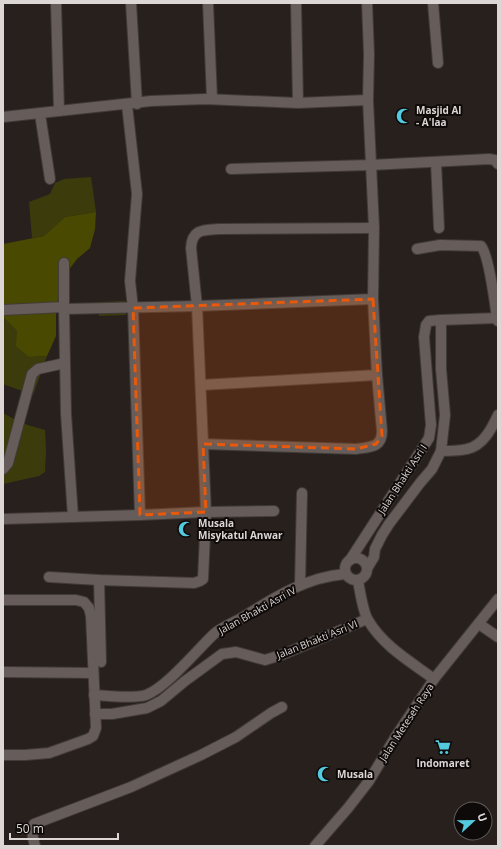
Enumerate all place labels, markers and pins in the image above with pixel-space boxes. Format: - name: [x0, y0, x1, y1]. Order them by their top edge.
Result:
- place label: Masjid Al - A'laa: [416, 103, 461, 129]
- mosque icon: Masjid Al - A'laa: [395, 107, 413, 125]
- place label: Musala Misykatul Anwar: [198, 516, 283, 542]
- mosque icon: Musala Misykatul Anwar: [177, 520, 195, 538]
- supermarket icon: Indomaret: [434, 738, 452, 756]
- place label: Indomaret: [416, 756, 470, 770]
- mosque icon: Musala: [316, 765, 334, 783]
- place label: Musala: [337, 767, 373, 781]

